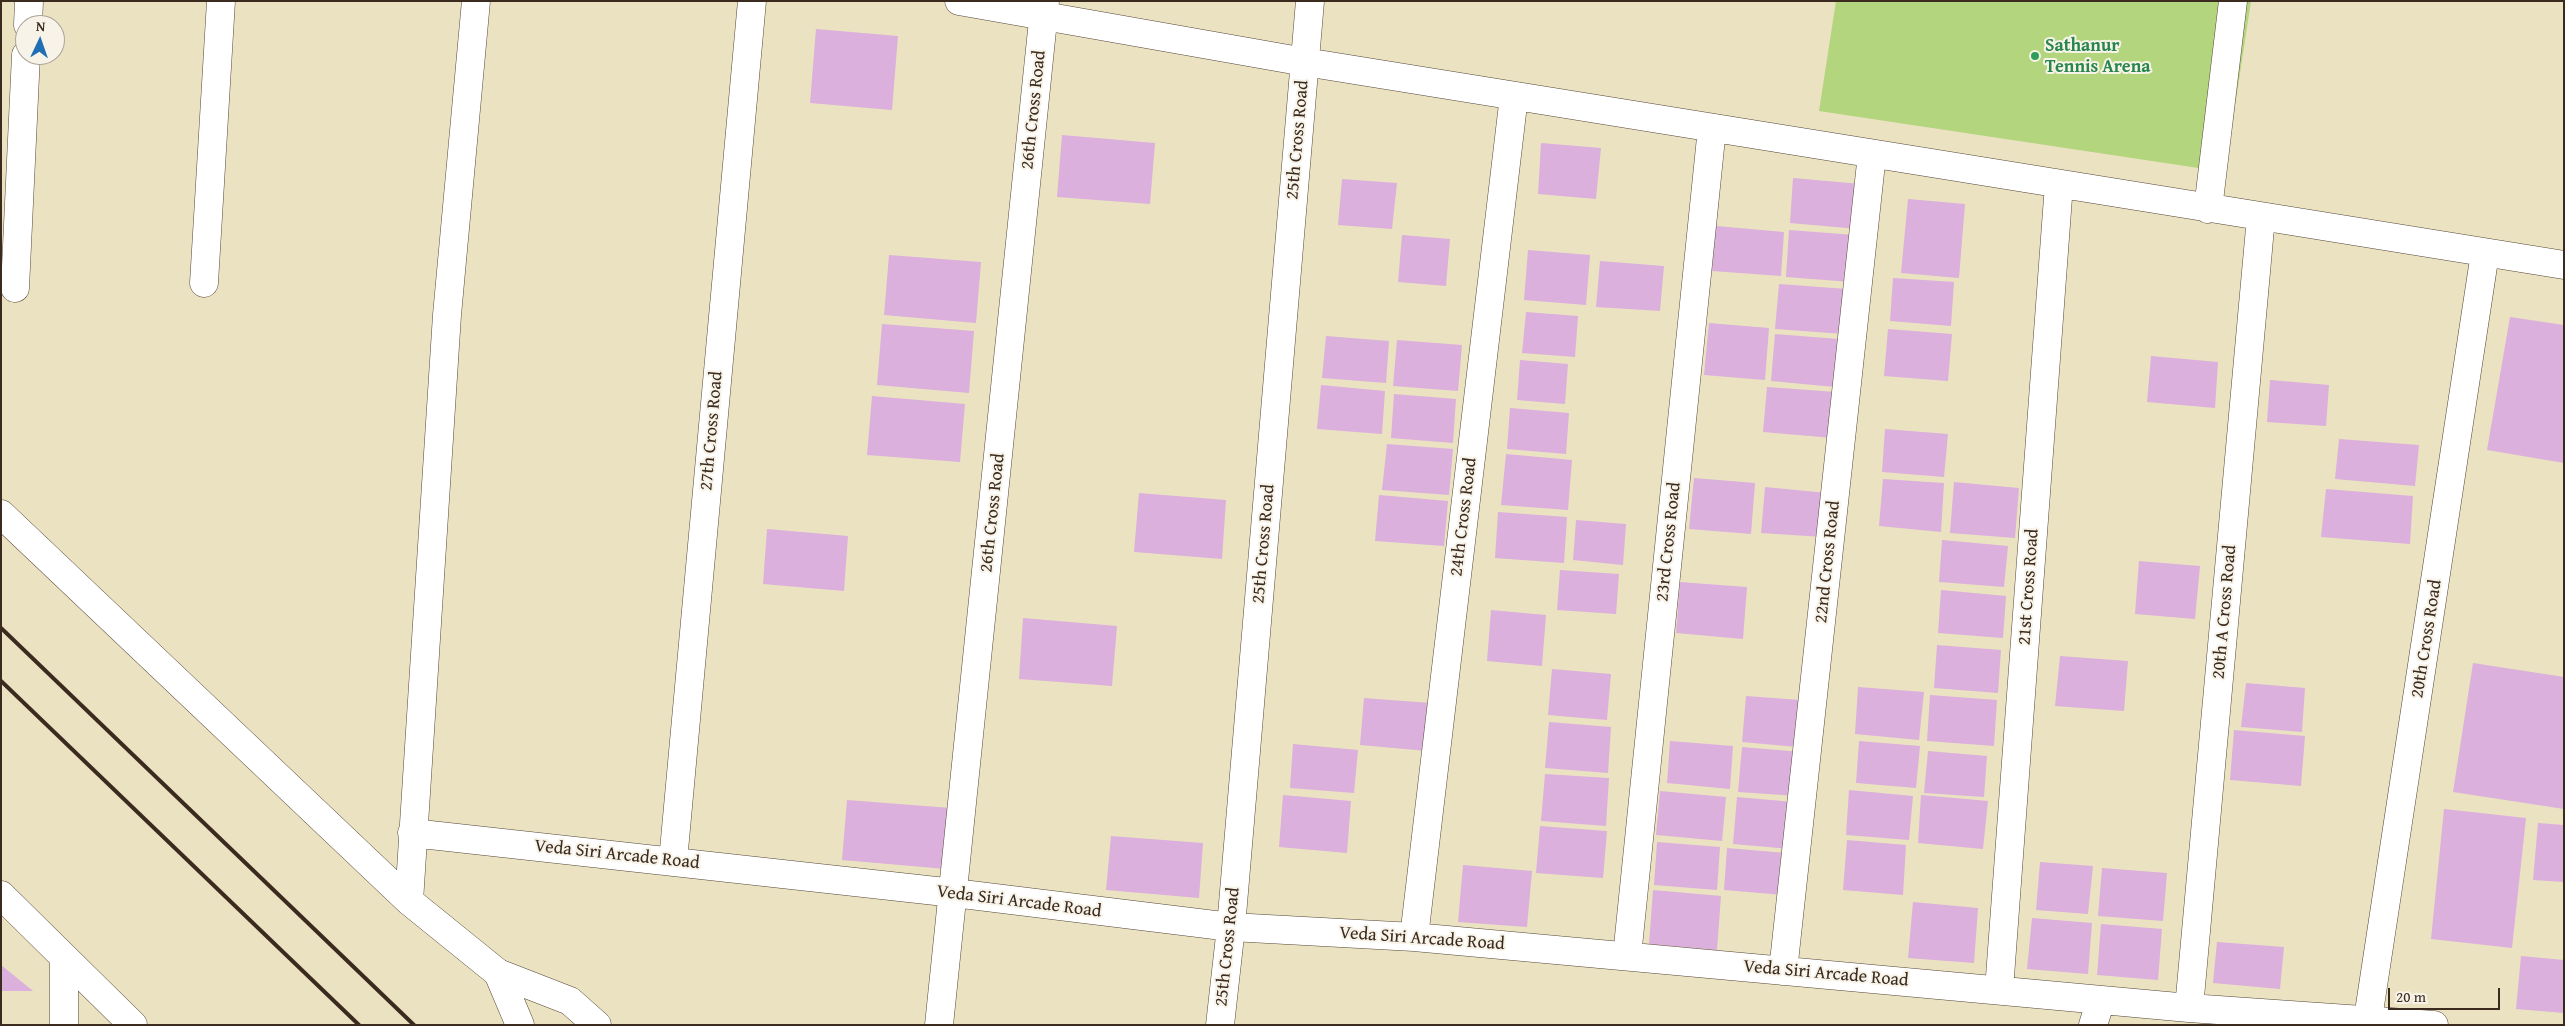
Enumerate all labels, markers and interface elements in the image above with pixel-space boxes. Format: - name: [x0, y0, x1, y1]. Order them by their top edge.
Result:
- north arrow: [15, 15, 65, 65]
- text: N: [36, 16, 46, 36]
- place label: Sathanur Tennis Arena: [2045, 35, 2151, 78]
- street label: 26th Cross Road: [1017, 49, 1051, 171]
- marker: Sathanur Tennis Arena: [2029, 50, 2041, 62]
- street label: 25th Cross Road: [1282, 79, 1314, 201]
- street label: 27th Cross Road: [696, 370, 728, 492]
- street label: 26th Cross Road: [976, 452, 1010, 574]
- street label: 24th Cross Road: [1446, 456, 1482, 578]
- street label: 23rd Cross Road: [1652, 481, 1686, 603]
- street label: 25th Cross Road: [1248, 483, 1280, 605]
- street label: 22nd Cross Road: [1811, 500, 1845, 624]
- street label: 21st Cross Road: [2014, 528, 2044, 646]
- street label: 20th A Cross Road: [2208, 544, 2242, 680]
- street label: 20th Cross Road: [2407, 578, 2447, 700]
- street label: Veda Siri Arcade Road: [533, 836, 701, 874]
- street label: Veda Siri Arcade Road: [935, 881, 1103, 923]
- street label: 25th Cross Road: [1211, 886, 1245, 1008]
- street label: Veda Siri Arcade Road: [1339, 922, 1505, 956]
- street label: Veda Siri Arcade Road: [1742, 956, 1910, 992]
- scale bar: [2390, 978, 2502, 1010]
- text: 20 m: [2396, 986, 2426, 1007]

